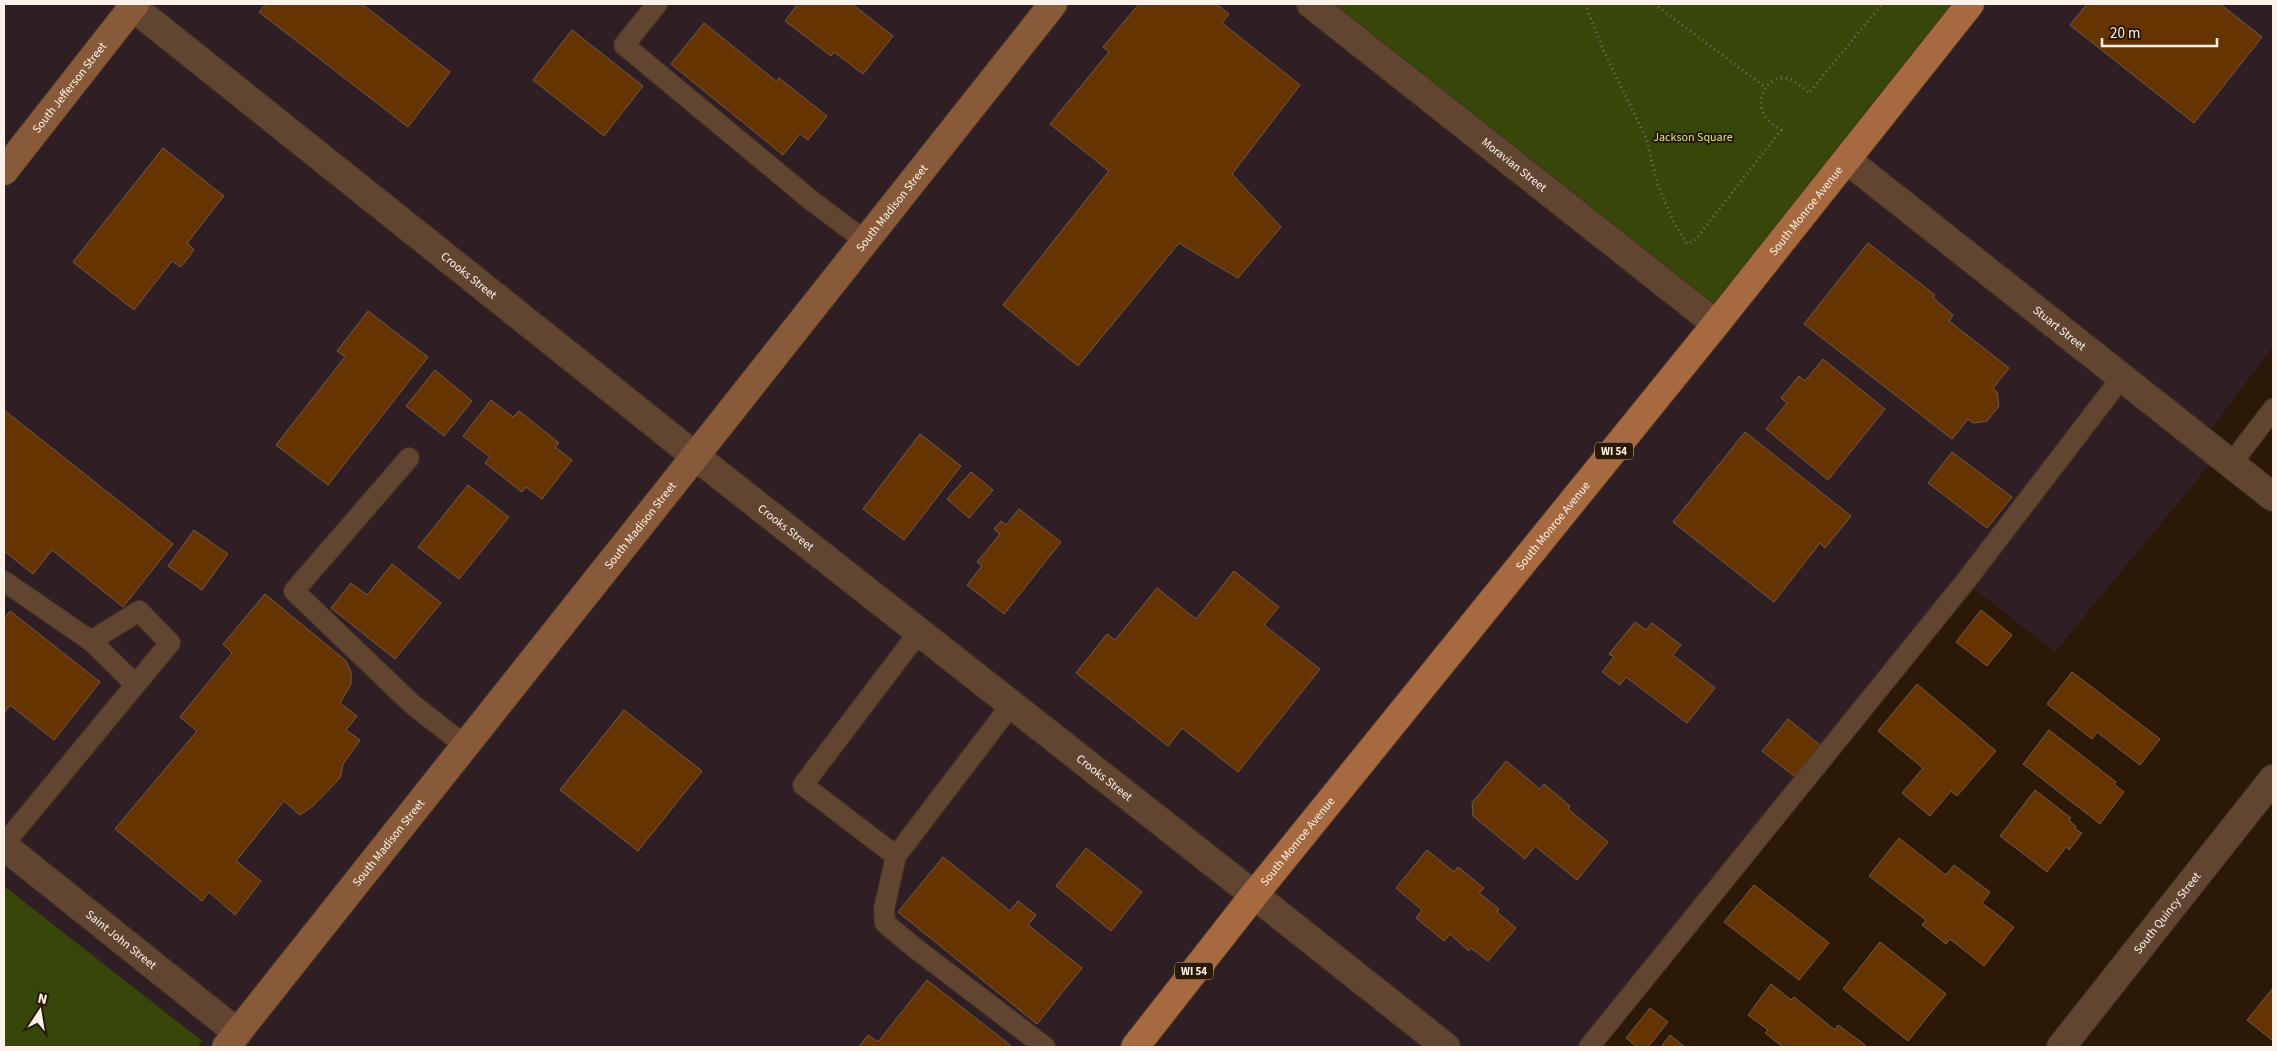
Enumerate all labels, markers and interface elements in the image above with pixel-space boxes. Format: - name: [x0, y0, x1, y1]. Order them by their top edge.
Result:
- scale bar: [2102, 15, 2217, 47]
- text: 20 m: [2110, 23, 2140, 44]
- street label: South Jefferson Street: [28, 38, 111, 137]
- park label: Jackson Square: [1653, 129, 1733, 146]
- street label: Moravian Street: [1478, 133, 1550, 196]
- street label: South Madison Street: [852, 161, 932, 255]
- street label: South Monroe Avenue: [1765, 162, 1847, 259]
- street label: Crooks Street: [437, 248, 501, 303]
- street label: Stuart Street: [2029, 302, 2090, 355]
- road number: WI 54: [1595, 442, 1633, 460]
- street label: South Madison Street: [600, 478, 680, 573]
- street label: South Monroe Avenue: [1511, 478, 1594, 574]
- street label: Crooks Street: [754, 500, 818, 555]
- street label: Crooks Street: [1073, 750, 1136, 805]
- street label: South Monroe Avenue: [1256, 793, 1339, 890]
- street label: South Madison Street: [348, 795, 428, 890]
- street label: South Quincy Street: [2129, 868, 2205, 957]
- street label: Saint John Street: [82, 906, 160, 973]
- road number: WI 54: [1175, 962, 1213, 979]
- north arrow: [15, 986, 65, 1036]
- text: N: [36, 989, 49, 1010]

